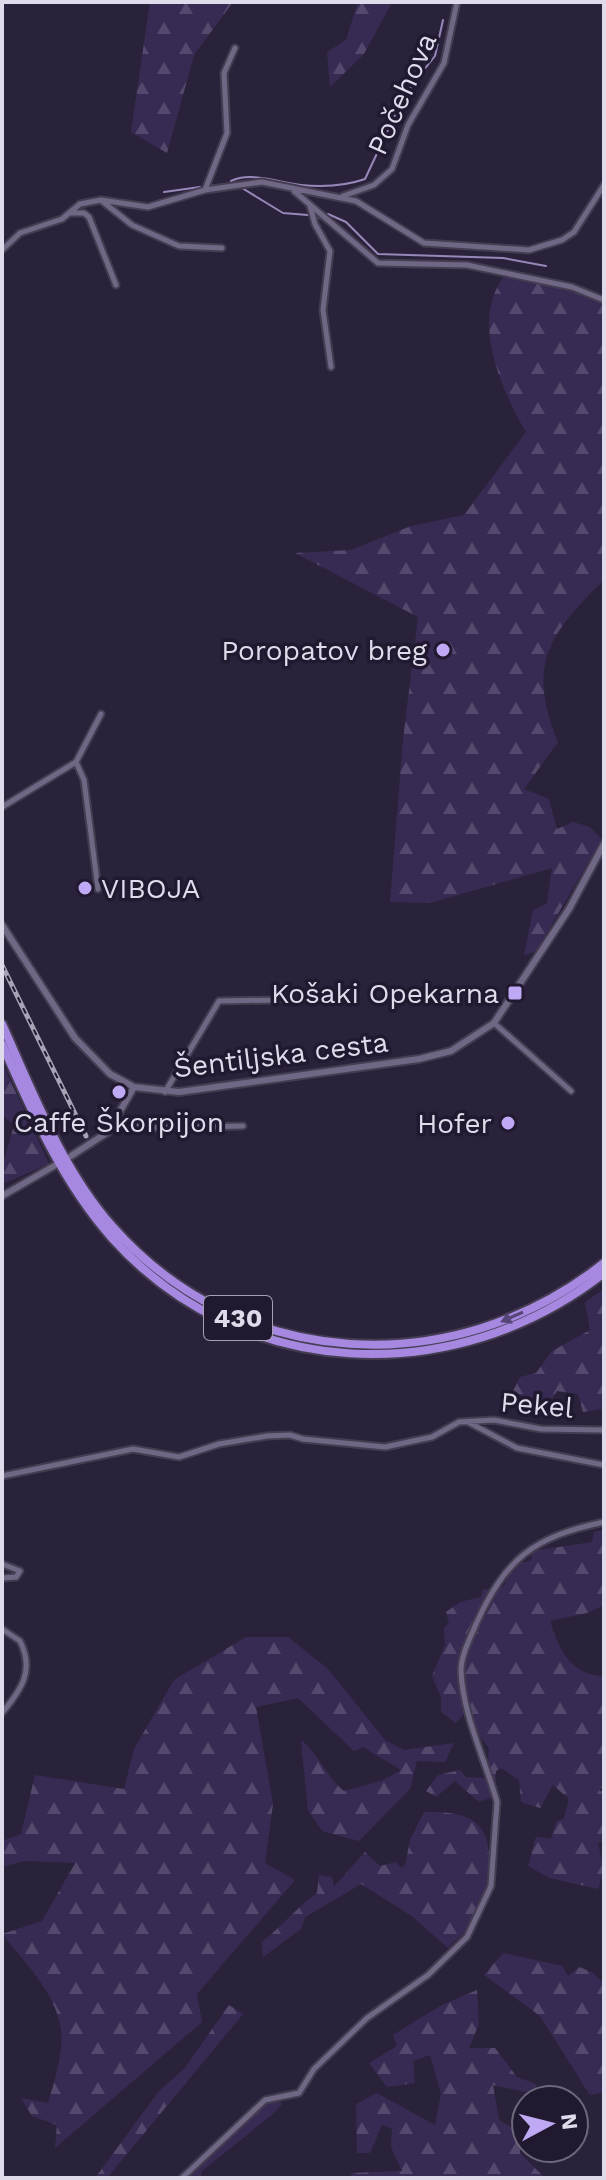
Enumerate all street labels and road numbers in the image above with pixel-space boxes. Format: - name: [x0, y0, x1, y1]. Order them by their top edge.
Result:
- street label: Počehova: [361, 28, 444, 160]
- street label: Šentiljska cesta: [172, 1025, 390, 1085]
- road number: 430: [204, 1296, 272, 1340]
- street label: Pekel: [499, 1385, 575, 1425]

